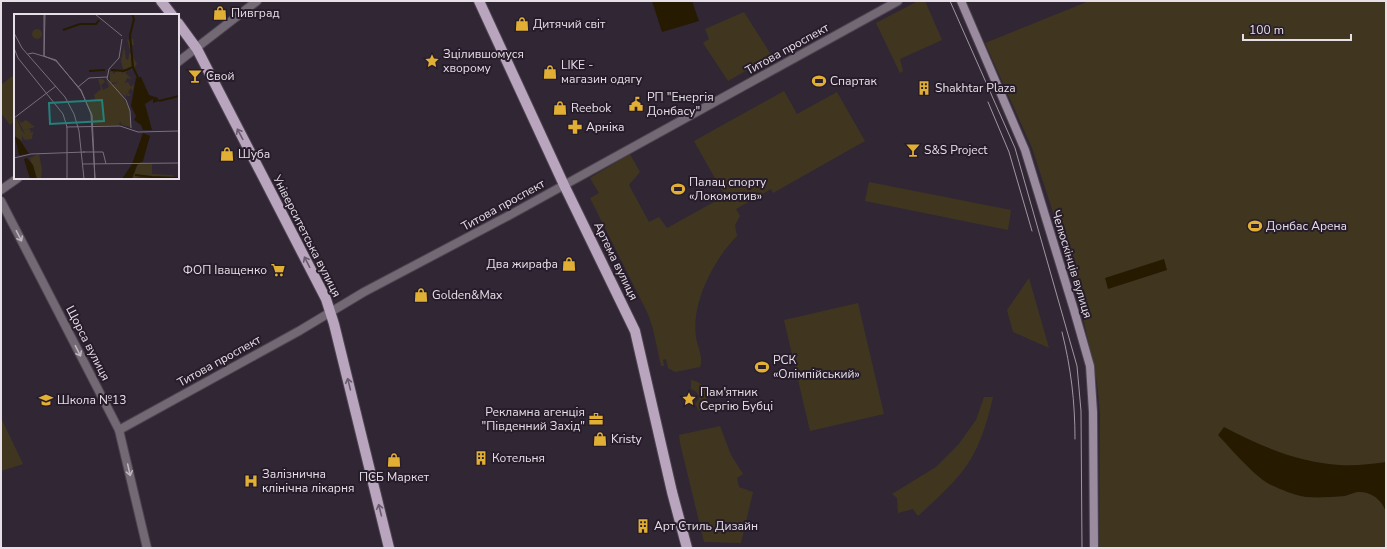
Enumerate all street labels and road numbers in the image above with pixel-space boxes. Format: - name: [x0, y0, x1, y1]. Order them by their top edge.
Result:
- street label: Титова проспект: [742, 19, 832, 79]
- street label: Університетська вулиця: [269, 171, 345, 300]
- street label: Титова проспект: [458, 175, 548, 235]
- street label: Челюскінців вулиця: [1048, 208, 1096, 320]
- street label: Артема вулиця: [590, 219, 642, 303]
- street label: Щорса вулиця: [62, 303, 114, 383]
- street label: Титова проспект: [174, 331, 264, 391]

